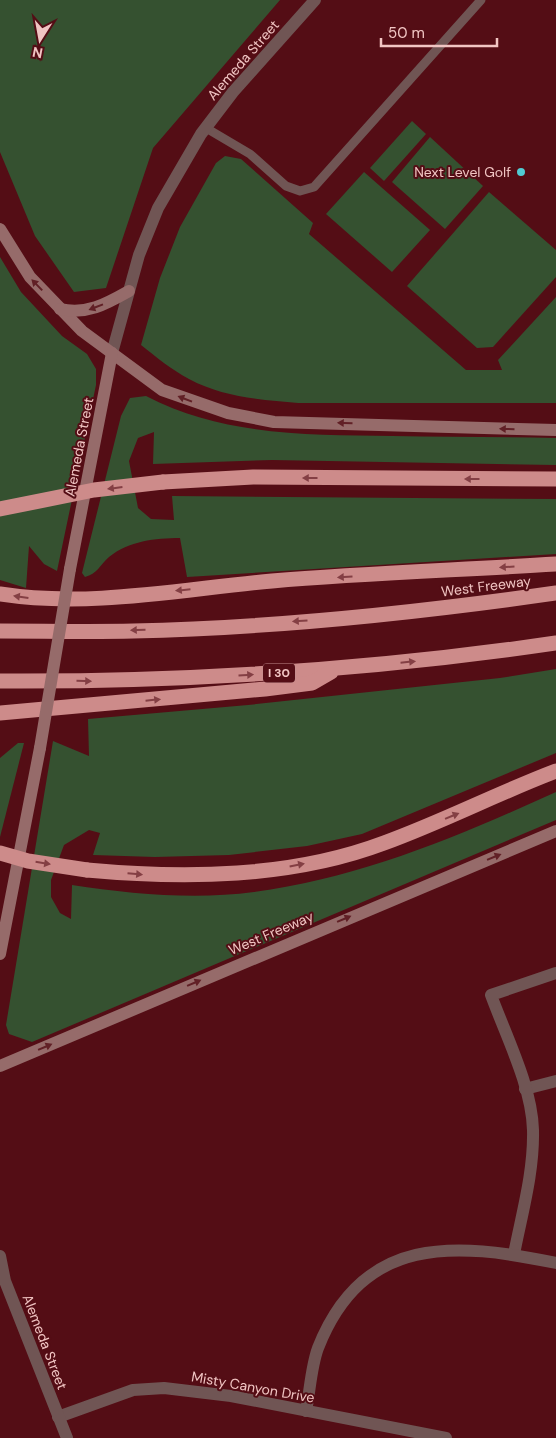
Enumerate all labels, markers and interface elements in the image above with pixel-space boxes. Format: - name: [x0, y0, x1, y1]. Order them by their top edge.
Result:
- north arrow: [15, 15, 65, 65]
- scale bar: [381, 15, 497, 47]
- street label: Alemeda Street: [203, 16, 283, 104]
- text: 50 m: [388, 23, 425, 43]
- text: N: [31, 43, 44, 63]
- place label: Next Level Golf: [414, 163, 511, 181]
- marker: Next Level Golf: [515, 166, 527, 178]
- one-way arrow: [31, 279, 43, 291]
- one-way arrow: [88, 303, 103, 311]
- one-way arrow: [178, 395, 193, 403]
- street label: Alemeda Street: [61, 396, 97, 498]
- one-way arrow: [337, 419, 353, 427]
- one-way arrow: [499, 424, 515, 432]
- one-way arrow: [302, 474, 318, 482]
- one-way arrow: [464, 475, 480, 483]
- one-way arrow: [106, 484, 122, 492]
- one-way arrow: [499, 564, 515, 572]
- street label: West Freeway: [440, 572, 532, 600]
- one-way arrow: [337, 573, 353, 581]
- one-way arrow: [175, 586, 191, 594]
- one-way arrow: [13, 593, 29, 601]
- one-way arrow: [292, 617, 308, 625]
- one-way arrow: [130, 627, 146, 635]
- one-way arrow: [400, 658, 416, 666]
- road number: I 30: [263, 664, 295, 682]
- one-way arrow: [238, 670, 254, 678]
- one-way arrow: [76, 677, 92, 685]
- one-way arrow: [145, 696, 161, 704]
- one-way arrow: [445, 812, 459, 820]
- one-way arrow: [487, 853, 502, 861]
- one-way arrow: [35, 860, 51, 868]
- one-way arrow: [290, 861, 305, 869]
- one-way arrow: [128, 871, 144, 879]
- street label: West Freeway: [226, 907, 316, 959]
- one-way arrow: [337, 915, 351, 923]
- one-way arrow: [187, 979, 202, 987]
- one-way arrow: [38, 1042, 52, 1050]
- street label: Alemeda Street: [19, 1292, 71, 1392]
- street label: Misty Canyon Drive: [190, 1367, 316, 1407]

